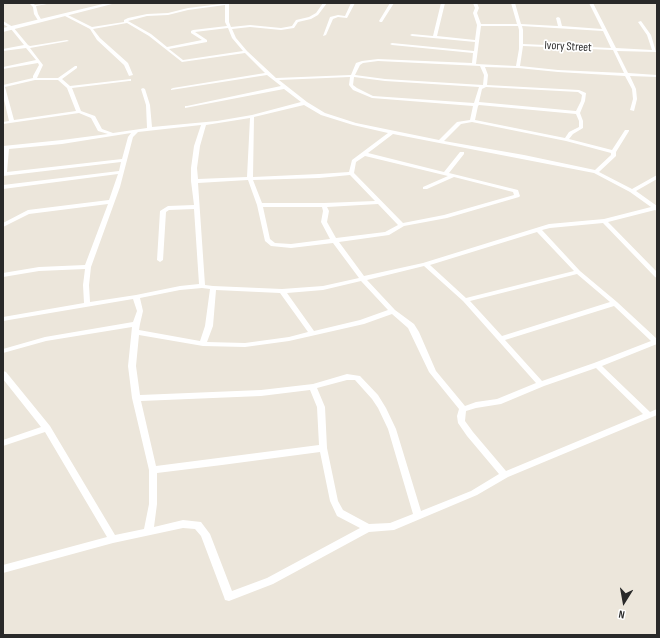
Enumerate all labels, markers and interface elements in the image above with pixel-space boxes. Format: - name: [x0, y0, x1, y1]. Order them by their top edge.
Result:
- street label: Ivory Street: [544, 39, 592, 55]
- north arrow: [604, 582, 644, 622]
- text: N: [617, 607, 626, 621]

